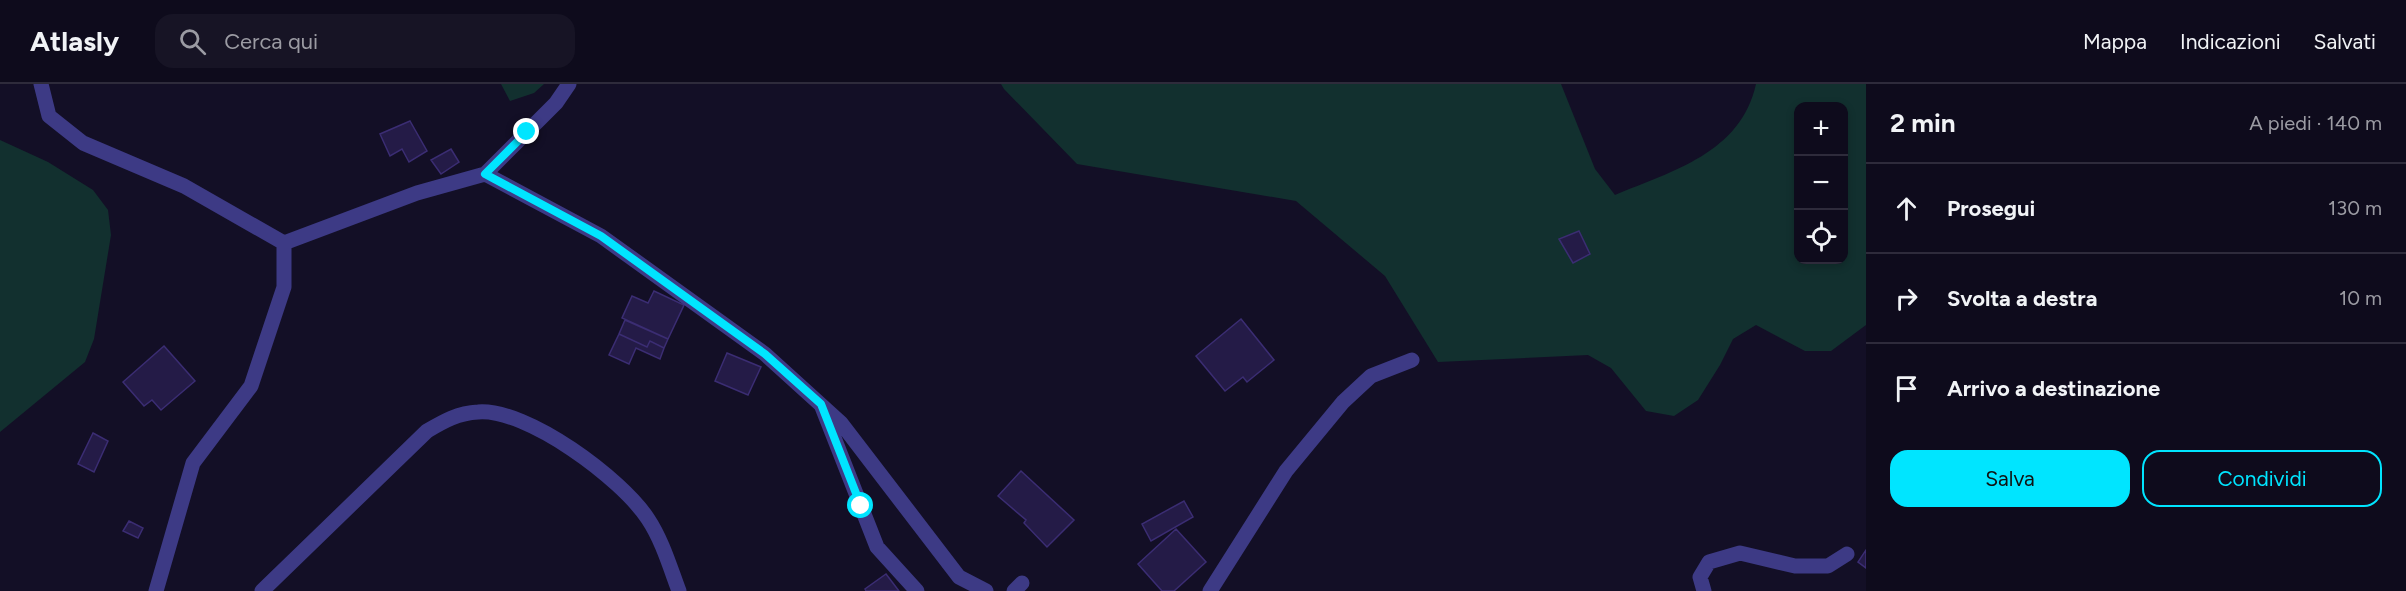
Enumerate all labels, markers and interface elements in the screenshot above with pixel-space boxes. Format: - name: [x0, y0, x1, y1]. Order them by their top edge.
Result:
- search box: [155, 14, 575, 68]
- text: Atlasly: [30, 24, 119, 58]
- icon: search: [176, 25, 209, 58]
- text: Cerca qui: [224, 28, 318, 55]
- text: Mappa: [2083, 29, 2147, 54]
- text: Indicazioni: [2180, 29, 2281, 54]
- text: Salvati: [2314, 29, 2376, 54]
- map controls: [1794, 102, 1848, 264]
- button: +: [1794, 102, 1848, 156]
- text: 2 min: [1890, 107, 1956, 139]
- text: A piedi · 140 m: [2249, 111, 2382, 135]
- route end: [513, 118, 539, 144]
- button: −: [1794, 156, 1848, 210]
- icon: ahead: [1890, 192, 1923, 225]
- text: Prosegui: [1947, 195, 2035, 222]
- text: 130 m: [2328, 196, 2382, 220]
- button: locate: [1794, 210, 1848, 264]
- icon: right: [1890, 282, 1923, 315]
- text: Svolta a destra: [1947, 285, 2097, 312]
- text: 10 m: [2339, 286, 2382, 310]
- icon: arrive: [1890, 372, 1923, 405]
- text: Arrivo a destinazione: [1947, 375, 2160, 402]
- button: Salva: [1890, 450, 2130, 507]
- button: Condividi: [2142, 450, 2382, 507]
- route start: [847, 492, 873, 518]

